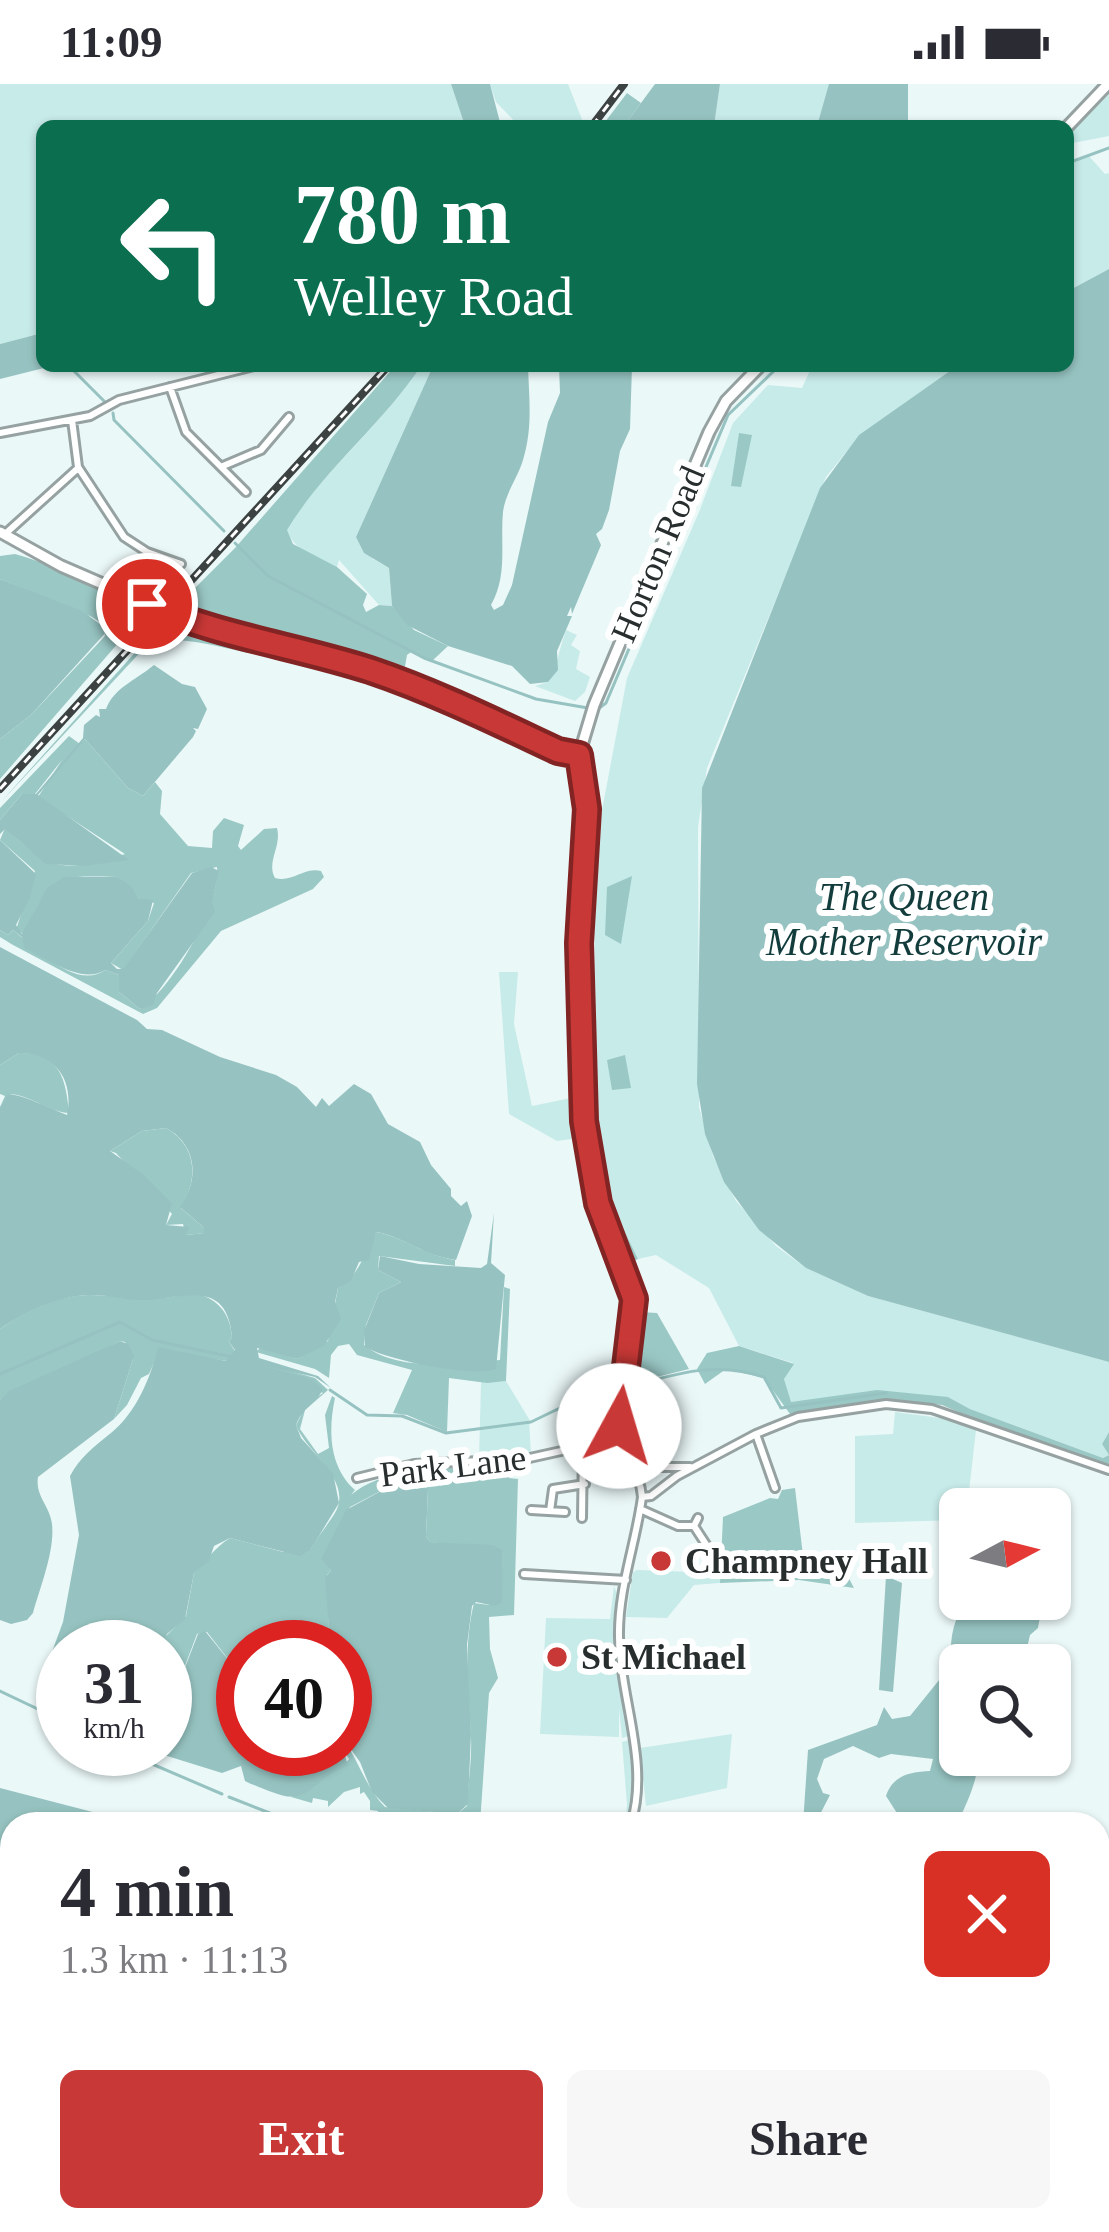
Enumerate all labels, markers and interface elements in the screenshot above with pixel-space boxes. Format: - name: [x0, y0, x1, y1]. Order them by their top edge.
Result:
- text: 11:09: [60, 17, 163, 67]
- icon: left: [96, 168, 252, 324]
- text: 780 m: [294, 168, 511, 261]
- text: Welley Road: [294, 267, 573, 327]
- street label: Horton Road: [603, 460, 713, 648]
- pin: [96, 553, 198, 655]
- icon: arrive: [114, 571, 180, 637]
- water label: The Queen Mother Reservoir: [765, 875, 1043, 963]
- position arrow: [556, 1363, 682, 1489]
- street label: Park Lane: [378, 1437, 528, 1495]
- north arrow: [939, 1488, 1071, 1620]
- map controls: [939, 1488, 1071, 1776]
- place label: Champney Hall: [685, 1541, 928, 1581]
- marker: Champney Hall: [648, 1548, 674, 1574]
- speed limit sign: 40: [216, 1620, 372, 1776]
- place label: St Michael: [581, 1637, 746, 1677]
- marker: St Michael: [544, 1644, 570, 1670]
- button: search: [939, 1644, 1071, 1776]
- text: 31: [84, 1650, 144, 1716]
- text: km/h: [83, 1711, 145, 1744]
- button: close: [924, 1851, 1050, 1977]
- text: 4 min: [60, 1852, 234, 1932]
- text: 1.3 km · 11:13: [60, 1938, 288, 1981]
- button: Exit: [60, 2070, 543, 2208]
- button: Share: [567, 2070, 1050, 2208]

